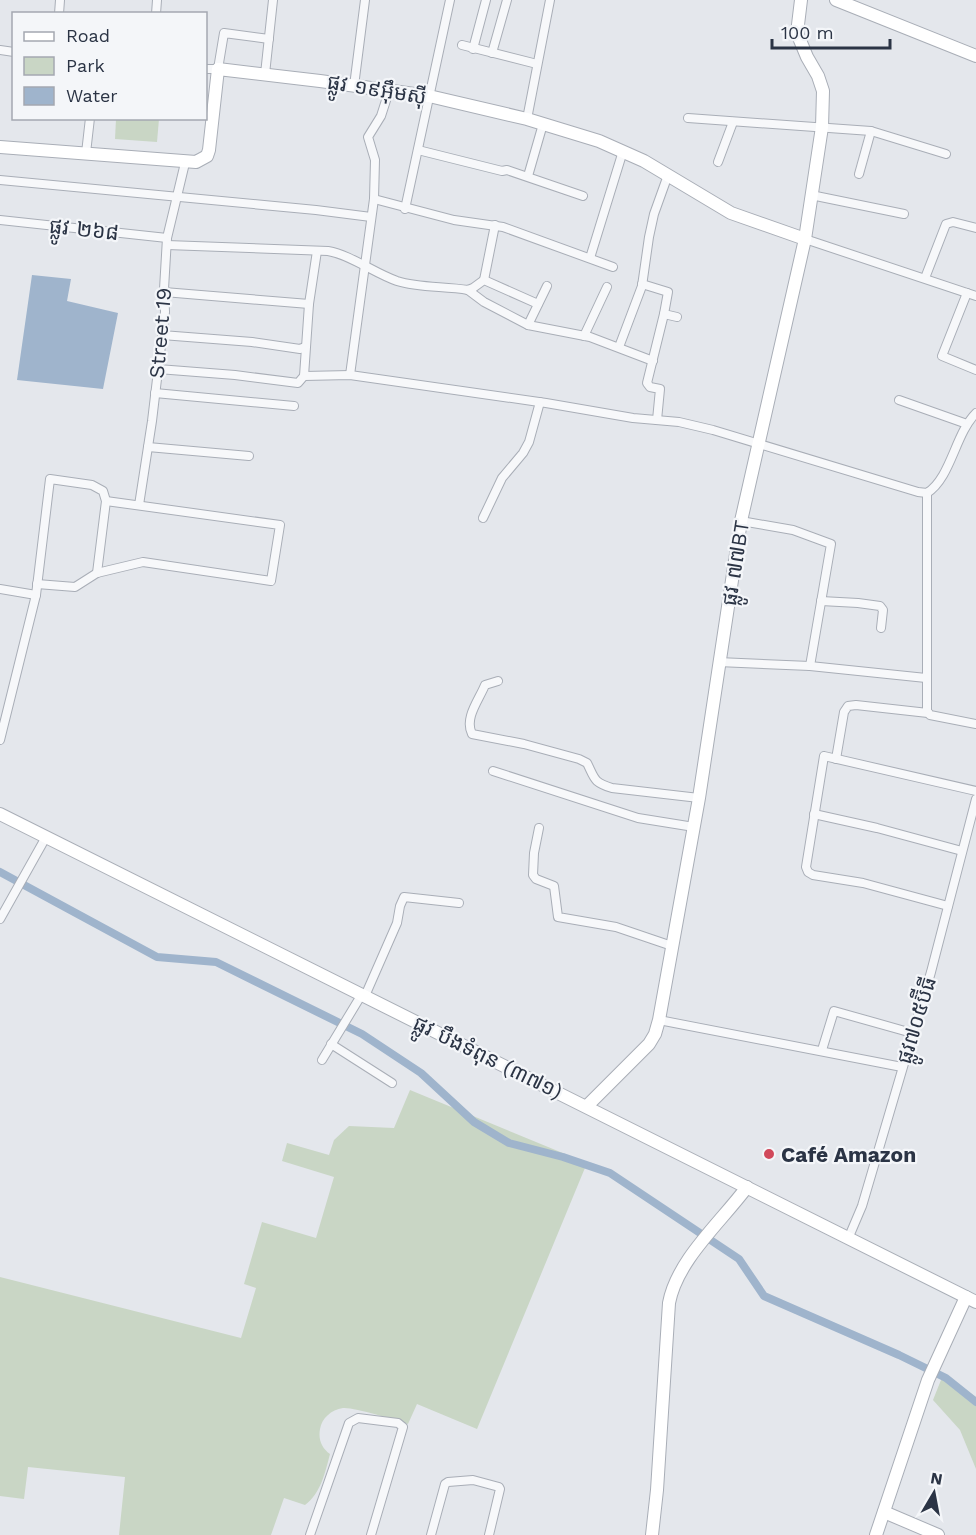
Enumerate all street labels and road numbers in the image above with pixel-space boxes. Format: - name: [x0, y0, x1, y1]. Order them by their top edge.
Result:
- street label: ផ្លូវ ១៩អ៊ឹមស៊ី: [324, 69, 428, 116]
- street label: ផ្លូវ ២៦៨: [47, 213, 120, 252]
- street label: Street 19: [144, 287, 176, 379]
- street label: ផ្លូវ ៧៧BT: [716, 518, 761, 609]
- street label: ផ្លូវ៧០៥ប៊ីធី: [890, 973, 948, 1069]
- street label: ផ្លូវ បឹងទំពុន (៣៧១): [406, 1010, 567, 1110]

